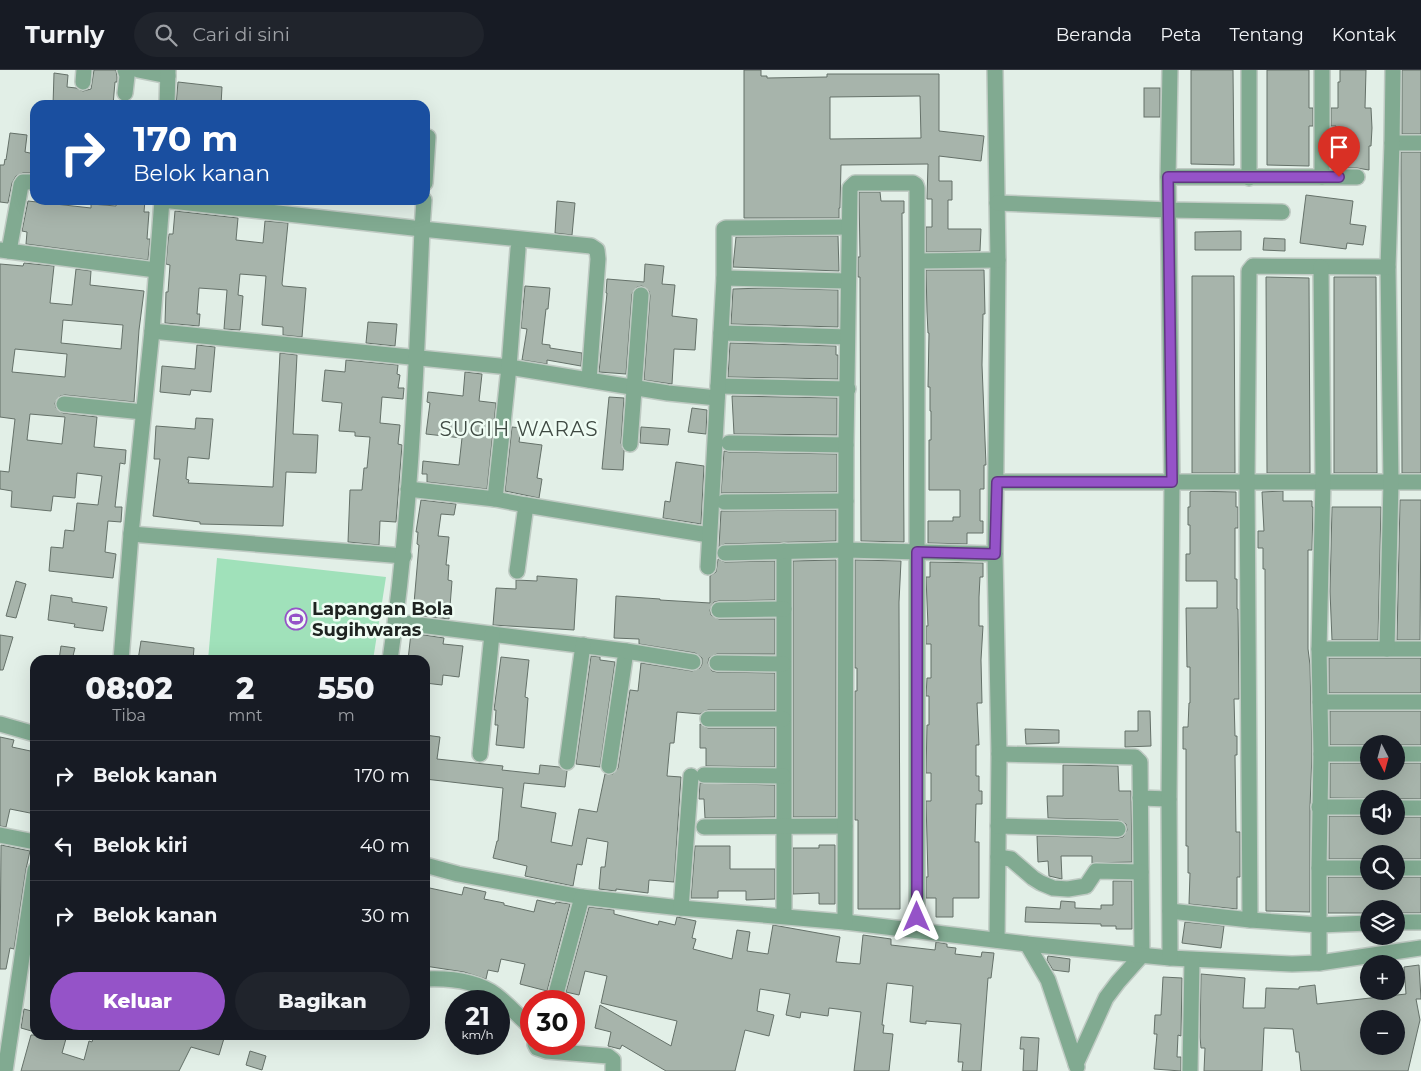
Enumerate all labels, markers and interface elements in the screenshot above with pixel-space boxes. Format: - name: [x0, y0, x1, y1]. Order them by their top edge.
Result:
- search box: [134, 12, 484, 57]
- text: Turnly: [25, 20, 104, 49]
- icon: search: [152, 21, 180, 49]
- text: Cari di sini: [192, 23, 290, 46]
- text: Beranda: [1056, 24, 1132, 46]
- text: Peta: [1160, 24, 1201, 46]
- text: Tentang: [1229, 24, 1304, 46]
- text: Kontak: [1332, 24, 1396, 46]
- text: 170 m: [133, 117, 238, 160]
- icon: right: [50, 120, 115, 185]
- pin: [1318, 126, 1360, 177]
- icon: arrive: [1325, 133, 1353, 161]
- text: Belok kanan: [133, 160, 270, 187]
- district label: SUGIH WARAS: [439, 417, 599, 441]
- place label: Lapangan Bola Sugihwaras: [312, 598, 453, 641]
- sports icon: Lapangan Bola Sugihwaras: [284, 607, 308, 631]
- text: 08:02: [85, 670, 173, 707]
- text: 2: [236, 670, 254, 707]
- text: 550: [318, 670, 375, 707]
- text: Tiba: [112, 706, 146, 725]
- text: mnt: [228, 706, 262, 725]
- text: m: [338, 706, 355, 725]
- north arrow: [1360, 735, 1405, 780]
- map controls: [1360, 735, 1405, 1055]
- icon: right: [50, 762, 78, 790]
- text: Belok kanan: [93, 764, 217, 787]
- text: 170 m: [355, 764, 410, 787]
- button: sound: [1360, 790, 1405, 835]
- icon: left: [50, 832, 78, 860]
- text: Belok kiri: [93, 834, 188, 857]
- text: 40 m: [360, 834, 410, 857]
- button: search: [1360, 845, 1405, 890]
- position arrow: [890, 890, 942, 942]
- button: layers: [1360, 900, 1405, 945]
- icon: right: [50, 902, 78, 930]
- text: Belok kanan: [93, 904, 217, 927]
- text: 30 m: [362, 904, 410, 927]
- button: +: [1360, 955, 1405, 1000]
- button: Keluar: [50, 972, 225, 1030]
- button: Bagikan: [235, 972, 410, 1030]
- speed limit sign: 30: [520, 990, 585, 1055]
- text: 21: [465, 1001, 490, 1031]
- button: −: [1360, 1010, 1405, 1055]
- text: km/h: [461, 1027, 494, 1042]

